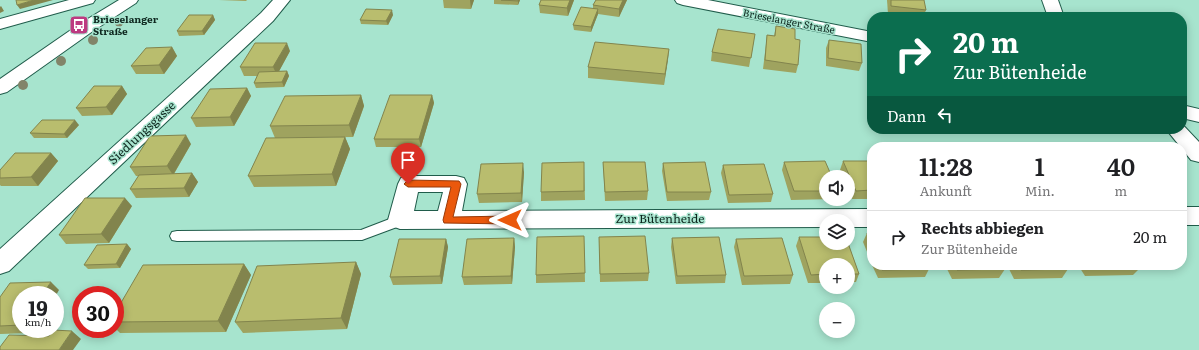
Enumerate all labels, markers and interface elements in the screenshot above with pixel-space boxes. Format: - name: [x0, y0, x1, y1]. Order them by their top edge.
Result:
- street label: Brieselanger Straße: [742, 4, 836, 37]
- place label: Brieselanger Straße: [93, 11, 159, 38]
- bus stop icon: Brieselanger Straße: [68, 14, 90, 36]
- text: 20 m: [953, 20, 1019, 62]
- icon: right: [887, 28, 939, 80]
- text: Zur Bütenheide: [953, 58, 1087, 85]
- street label: Siedlungsgasse: [104, 96, 179, 168]
- text: Dann: [887, 104, 926, 127]
- icon: left: [934, 104, 956, 126]
- pin: [391, 143, 425, 184]
- text: 11:28: [919, 148, 973, 183]
- text: 1: [1035, 148, 1045, 183]
- text: 40: [1107, 148, 1135, 183]
- icon: arrive: [397, 149, 419, 171]
- map controls: [819, 170, 855, 338]
- button: sound: [819, 170, 855, 206]
- text: Ankunft: [920, 181, 972, 200]
- text: Min.: [1025, 181, 1055, 200]
- text: m: [1115, 181, 1127, 200]
- position arrow: [489, 199, 531, 241]
- street label: Zur Bütenheide: [615, 209, 705, 227]
- button: layers: [819, 214, 855, 250]
- text: Rechts abbiegen: [921, 216, 1044, 239]
- text: 20 m: [1133, 225, 1167, 248]
- icon: right: [887, 226, 909, 248]
- text: Zur Bütenheide: [921, 239, 1017, 258]
- button: +: [819, 258, 855, 294]
- speed limit sign: 30: [72, 286, 124, 338]
- text: 19: [28, 292, 48, 322]
- button: −: [819, 302, 855, 338]
- text: km/h: [25, 314, 51, 329]

